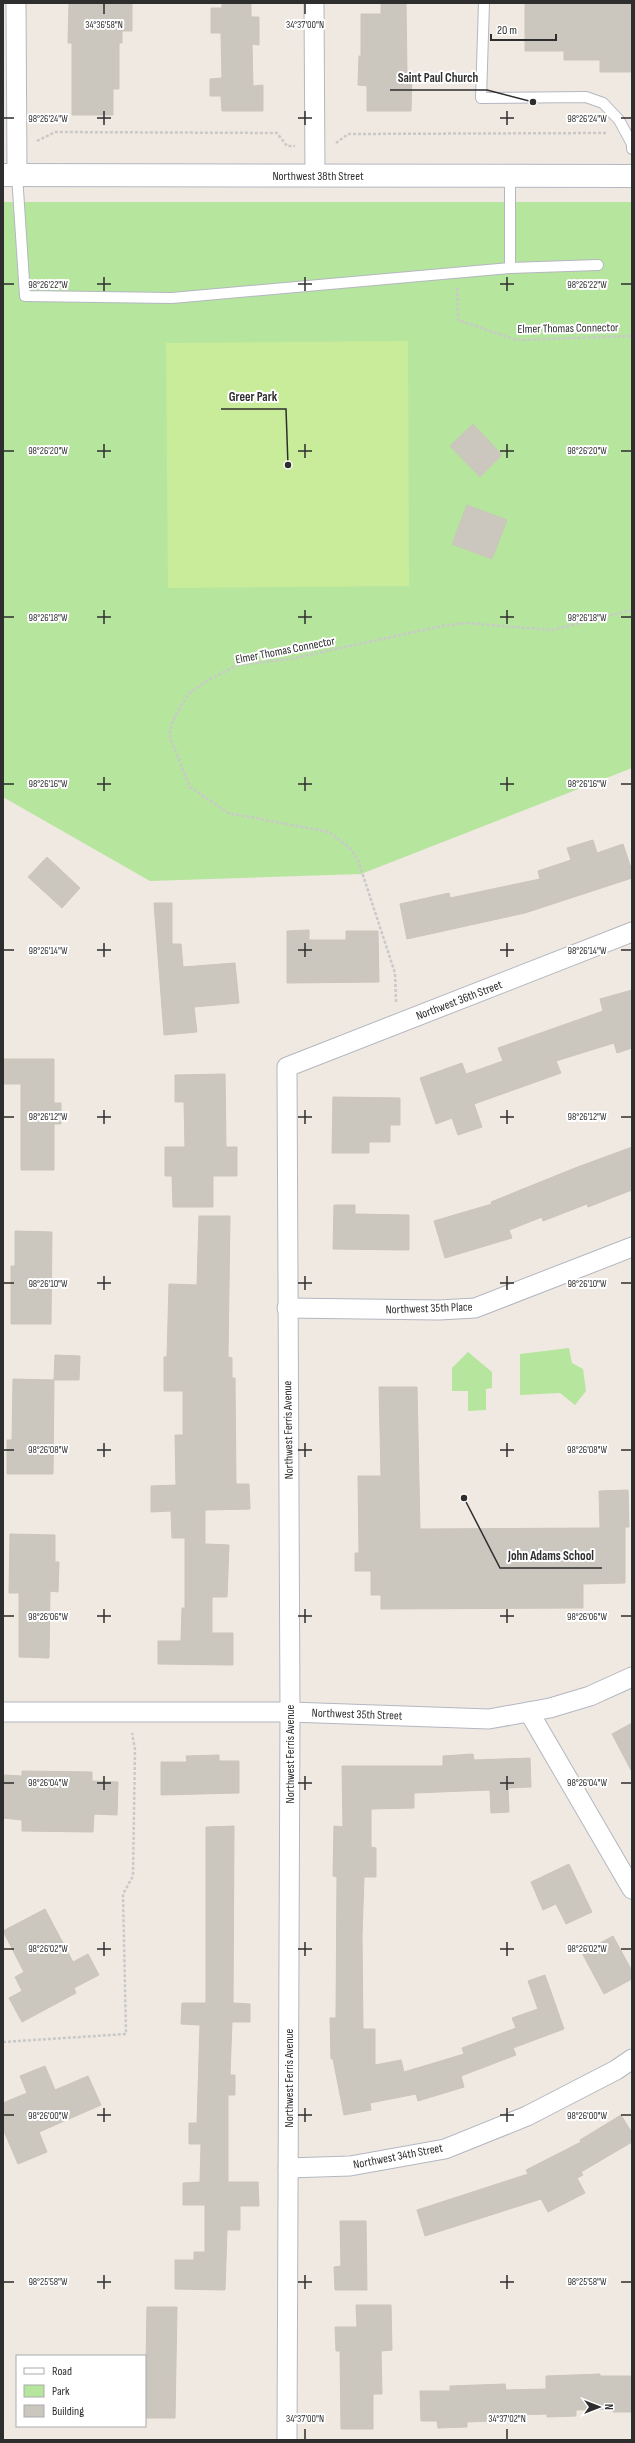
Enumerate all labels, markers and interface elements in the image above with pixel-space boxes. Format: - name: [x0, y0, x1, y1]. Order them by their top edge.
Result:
- scale bar: [491, 16, 556, 42]
- text: 34°36'58"N: [85, 19, 123, 31]
- text: 34°37'00"N: [286, 19, 324, 31]
- text: 20 m: [497, 23, 517, 38]
- callout: Saint Paul Church: [390, 65, 487, 90]
- text: Saint Paul Church: [398, 70, 479, 86]
- text: 98°26'24"W: [28, 113, 68, 125]
- text: 98°26'24"W: [567, 113, 607, 125]
- street label: Northwest 38th Street: [272, 169, 364, 184]
- text: 98°26'22"W: [28, 279, 68, 291]
- text: 98°26'22"W: [567, 279, 607, 291]
- street label: Elmer Thomas Connector: [517, 320, 619, 337]
- callout: Greer Park: [221, 384, 286, 409]
- text: Greer Park: [229, 389, 278, 405]
- text: 98°26'20"W: [28, 445, 68, 457]
- text: 98°26'20"W: [567, 445, 607, 457]
- text: 98°26'18"W: [29, 612, 68, 624]
- text: 98°26'18"W: [568, 612, 607, 624]
- street label: Elmer Thomas Connector: [234, 633, 337, 667]
- text: 98°26'16"W: [28, 778, 68, 790]
- text: 98°26'16"W: [567, 778, 607, 790]
- text: 98°26'14"W: [29, 945, 68, 957]
- text: 98°26'14"W: [568, 945, 607, 957]
- street label: Northwest 36th Street: [414, 977, 505, 1024]
- text: 98°26'12"W: [29, 1111, 68, 1123]
- text: 98°26'12"W: [568, 1111, 607, 1123]
- text: 98°26'10"W: [28, 1278, 68, 1290]
- text: 98°26'10"W: [567, 1278, 607, 1290]
- street label: Northwest 35th Place: [385, 1299, 473, 1318]
- street label: Northwest Ferris Avenue: [280, 1380, 297, 1479]
- text: 98°26'08"W: [28, 1444, 68, 1456]
- text: 98°26'08"W: [567, 1444, 607, 1456]
- callout: John Adams School: [500, 1543, 602, 1568]
- text: John Adams School: [507, 1548, 594, 1564]
- text: 98°26'06"W: [28, 1611, 68, 1623]
- text: 98°26'06"W: [567, 1611, 607, 1623]
- street label: Northwest Ferris Avenue: [283, 1704, 298, 1803]
- street label: Northwest 35th Street: [311, 1705, 403, 1724]
- text: 98°26'04"W: [28, 1777, 68, 1789]
- text: 98°26'04"W: [567, 1777, 607, 1789]
- text: 98°26'02"W: [28, 1943, 68, 1955]
- text: 98°26'02"W: [567, 1943, 607, 1955]
- street label: Northwest Ferris Avenue: [282, 2028, 297, 2127]
- text: 98°26'00"W: [28, 2110, 69, 2122]
- text: 98°26'00"W: [567, 2110, 608, 2122]
- street label: Northwest 34th Street: [352, 2140, 445, 2173]
- text: 98°25'58"W: [28, 2276, 68, 2288]
- text: 98°25'58"W: [567, 2276, 607, 2288]
- legend: [16, 2355, 146, 2427]
- text: Road: [52, 2364, 72, 2379]
- text: Park: [52, 2384, 70, 2399]
- north arrow: [579, 2387, 619, 2427]
- text: Building: [52, 2404, 84, 2419]
- text: N: [602, 2404, 615, 2410]
- text: 34°37'00"N: [286, 2413, 324, 2425]
- text: 34°37'02"N: [488, 2413, 526, 2425]

